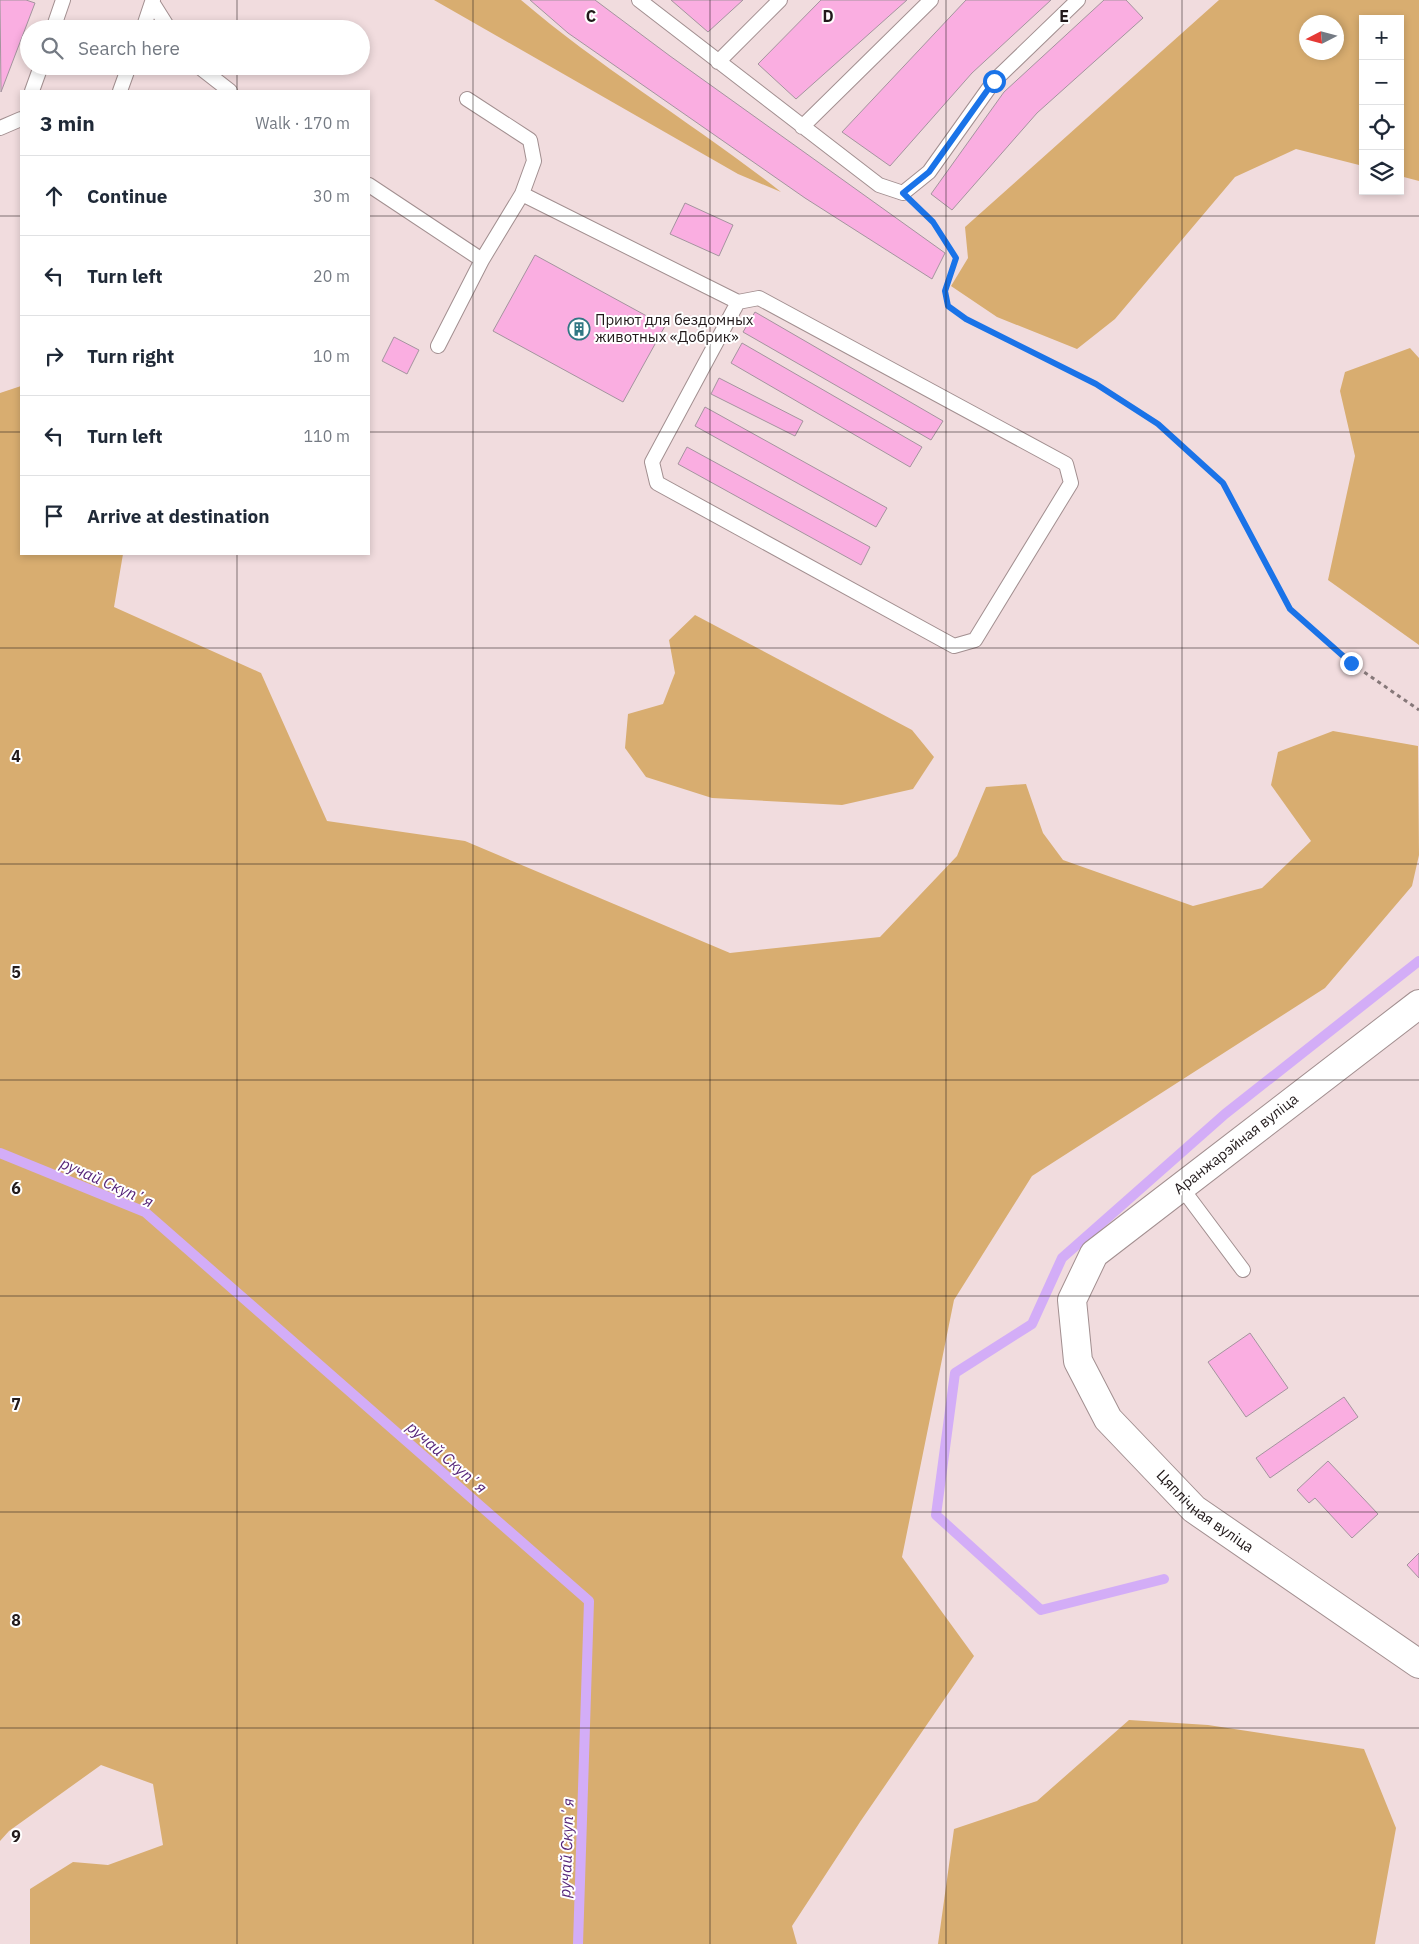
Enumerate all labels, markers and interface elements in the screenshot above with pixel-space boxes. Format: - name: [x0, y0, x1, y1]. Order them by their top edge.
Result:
- text: C: [586, 6, 596, 26]
- text: D: [822, 6, 834, 26]
- text: E: [1059, 6, 1069, 26]
- north arrow: [1299, 15, 1344, 60]
- map controls: [1359, 15, 1404, 195]
- button: +: [1359, 15, 1404, 60]
- search box: [20, 20, 370, 75]
- icon: search: [38, 34, 66, 62]
- text: Search here: [78, 36, 180, 60]
- button: −: [1359, 60, 1404, 105]
- route start: [983, 70, 1006, 93]
- button: locate: [1359, 105, 1404, 150]
- text: 3 min: [40, 109, 95, 137]
- text: Walk · 170 m: [255, 113, 350, 133]
- button: layers: [1359, 150, 1404, 195]
- icon: ahead: [40, 182, 68, 210]
- text: Continue: [87, 184, 167, 208]
- text: 30 m: [313, 186, 350, 206]
- icon: left: [40, 262, 68, 290]
- text: Turn left: [87, 264, 163, 288]
- text: 20 m: [313, 266, 350, 286]
- place label: Приют для бездомных животных «Добрик»: [595, 310, 754, 346]
- building icon: Приют для бездомных животных «Добрик»: [567, 317, 591, 341]
- icon: right: [40, 342, 68, 370]
- text: Turn right: [87, 344, 174, 368]
- text: 10 m: [313, 346, 350, 366]
- icon: left: [40, 422, 68, 450]
- text: Turn left: [87, 424, 163, 448]
- text: 110 m: [303, 426, 350, 446]
- icon: arrive: [40, 502, 68, 530]
- text: Arrive at destination: [87, 504, 270, 528]
- route end: [1340, 652, 1363, 675]
- text: 4: [11, 746, 21, 766]
- text: 5: [11, 962, 21, 982]
- street label: Аранжарэйная вуліца: [1170, 1089, 1302, 1198]
- water label: ручай Скупʼя: [56, 1152, 157, 1211]
- text: 6: [11, 1178, 21, 1198]
- text: 7: [11, 1394, 21, 1414]
- water label: ручай Скупʼя: [402, 1416, 491, 1497]
- street label: Цяплічная вуліца: [1152, 1465, 1258, 1556]
- text: 8: [11, 1610, 21, 1630]
- water label: ручай Скупʼя: [554, 1798, 578, 1899]
- text: 9: [11, 1826, 21, 1846]

